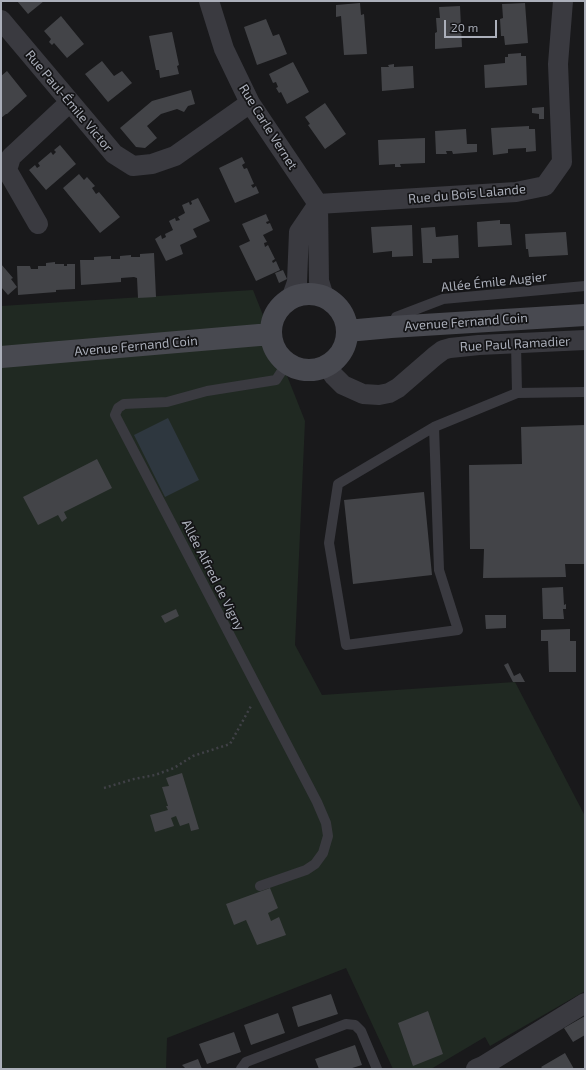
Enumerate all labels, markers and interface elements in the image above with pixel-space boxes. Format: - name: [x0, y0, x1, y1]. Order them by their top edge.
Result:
- scale bar: [446, 12, 499, 38]
- text: 20 m: [451, 20, 478, 34]
- street label: Rue Paul-Émile Victor: [22, 47, 116, 155]
- street label: Rue Carle Vernet: [235, 81, 301, 173]
- street label: Rue du Bois Lalande: [408, 181, 526, 207]
- street label: Allée Émile Augier: [440, 269, 548, 295]
- street label: Avenue Fernand Coin: [404, 310, 528, 334]
- street label: Avenue Fernand Coin: [74, 333, 198, 359]
- street label: Rue Paul Ramadier: [459, 333, 571, 355]
- street label: Allée Alfred de Vigny: [178, 517, 248, 633]

